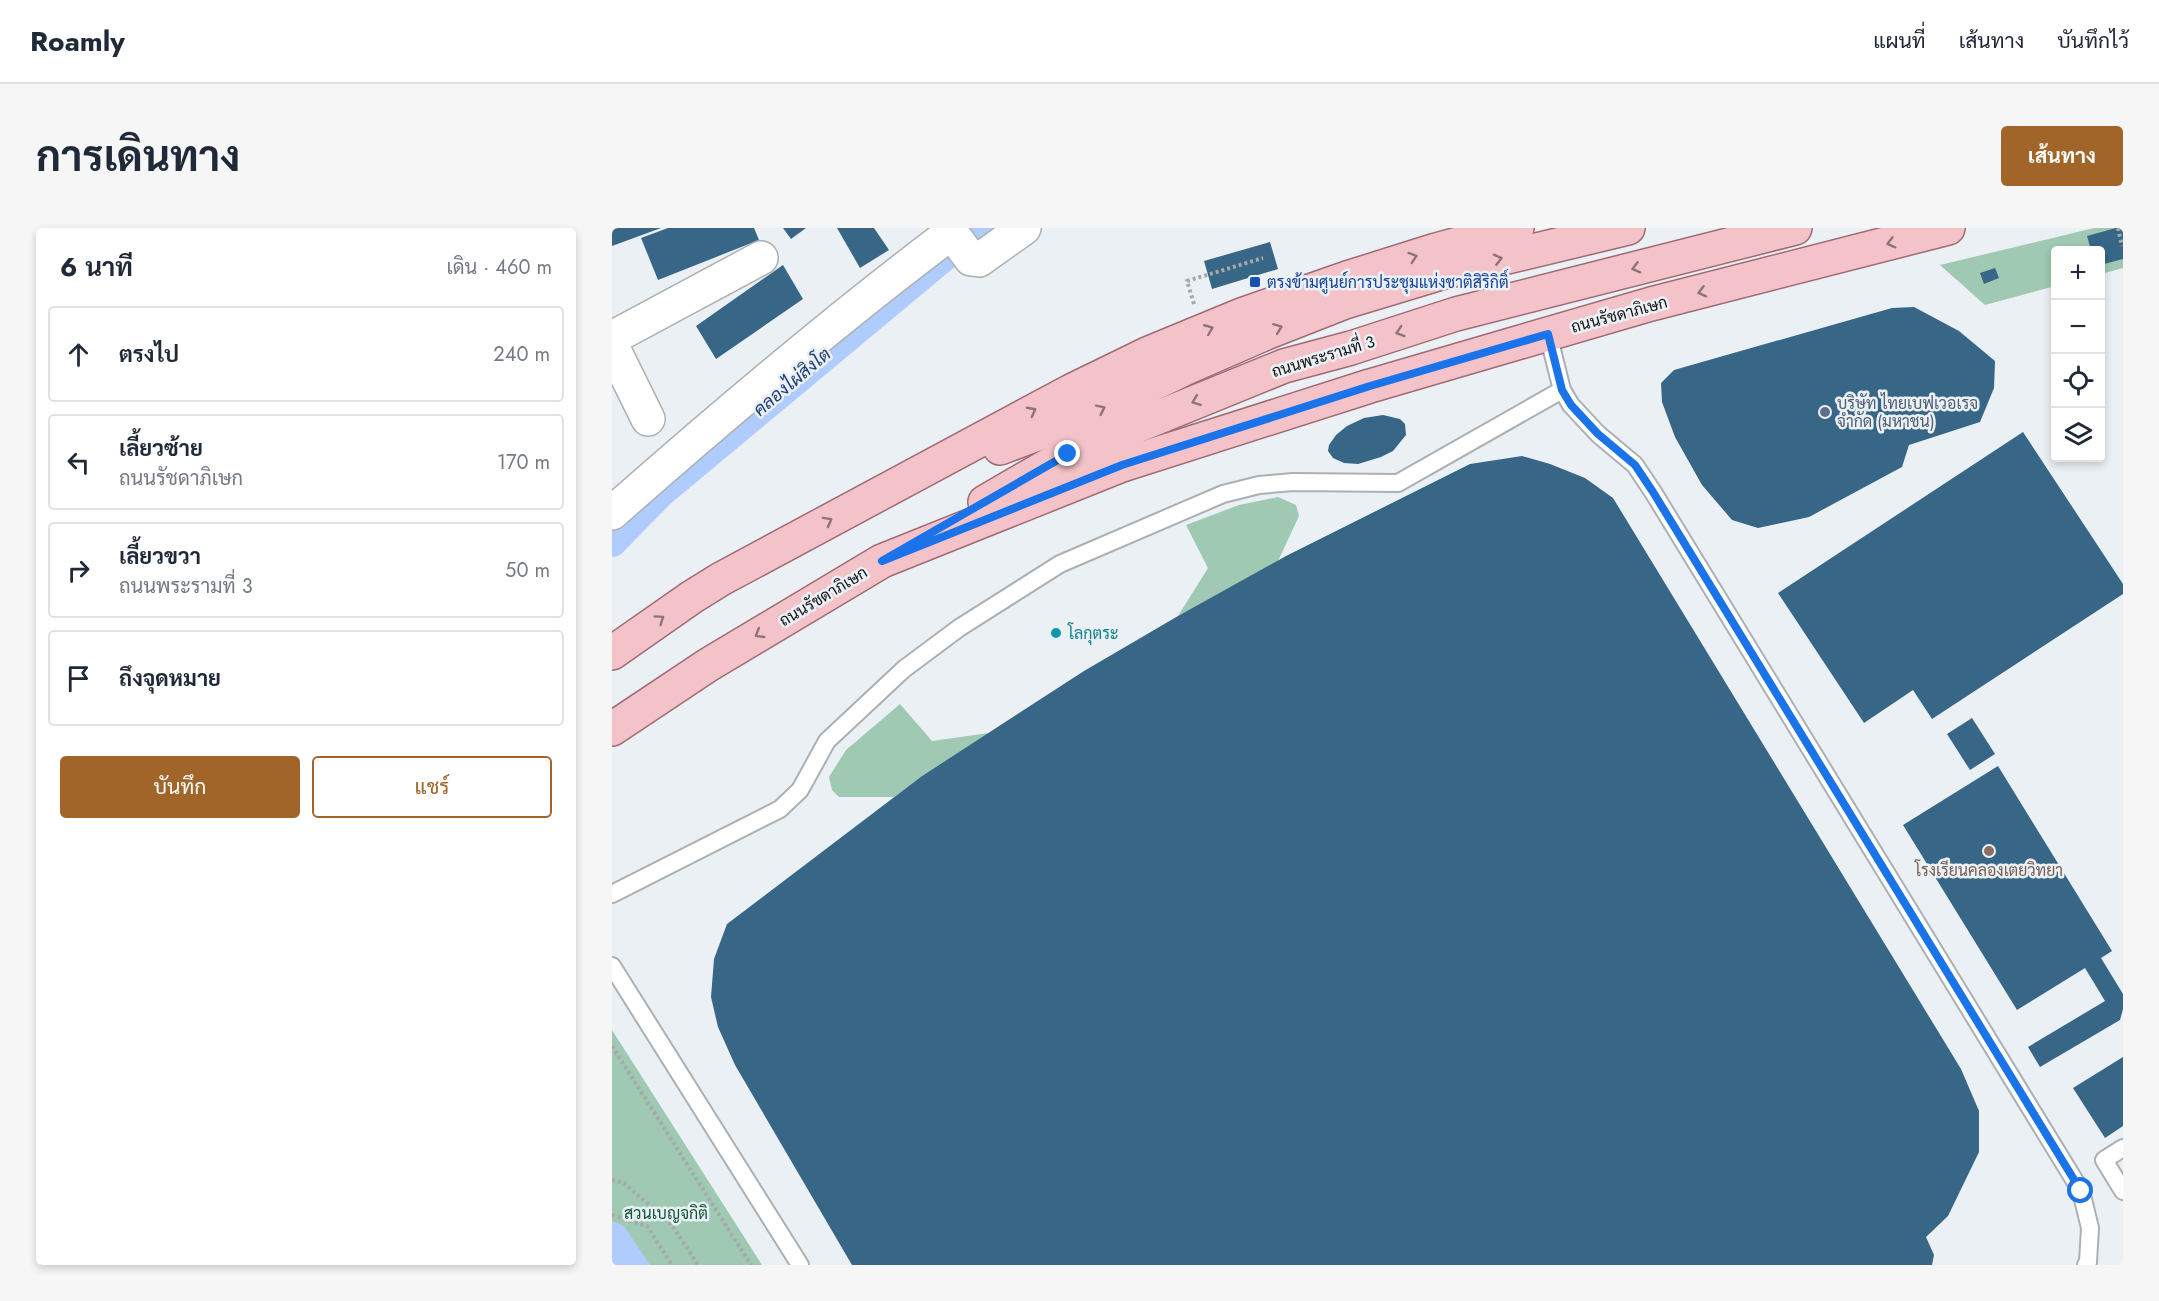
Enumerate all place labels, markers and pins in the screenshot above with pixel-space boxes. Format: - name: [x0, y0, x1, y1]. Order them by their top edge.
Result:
- place label: ตรงข้ามศูนย์การประชุมแห่งชาติสิริกิติ์: [1267, 268, 1509, 294]
- marker: ตรงข้ามศูนย์การประชุมแห่งชาติสิริกิติ์: [1248, 275, 1262, 289]
- place label: บริษัท ไทยเบฟเวอเรจ จำกัด (มหาชน): [1837, 392, 1978, 433]
- marker: บริษัท ไทยเบฟเวอเรจ จำกัด (มหาชน): [1818, 405, 1832, 419]
- place label: โลกุตระ: [1067, 622, 1119, 645]
- marker: โลกุตระ: [1049, 626, 1063, 640]
- marker: โรงเรียนคลองเตยวิทยา: [1982, 844, 1996, 858]
- place label: โรงเรียนคลองเตยวิทยา: [1914, 859, 2063, 882]

